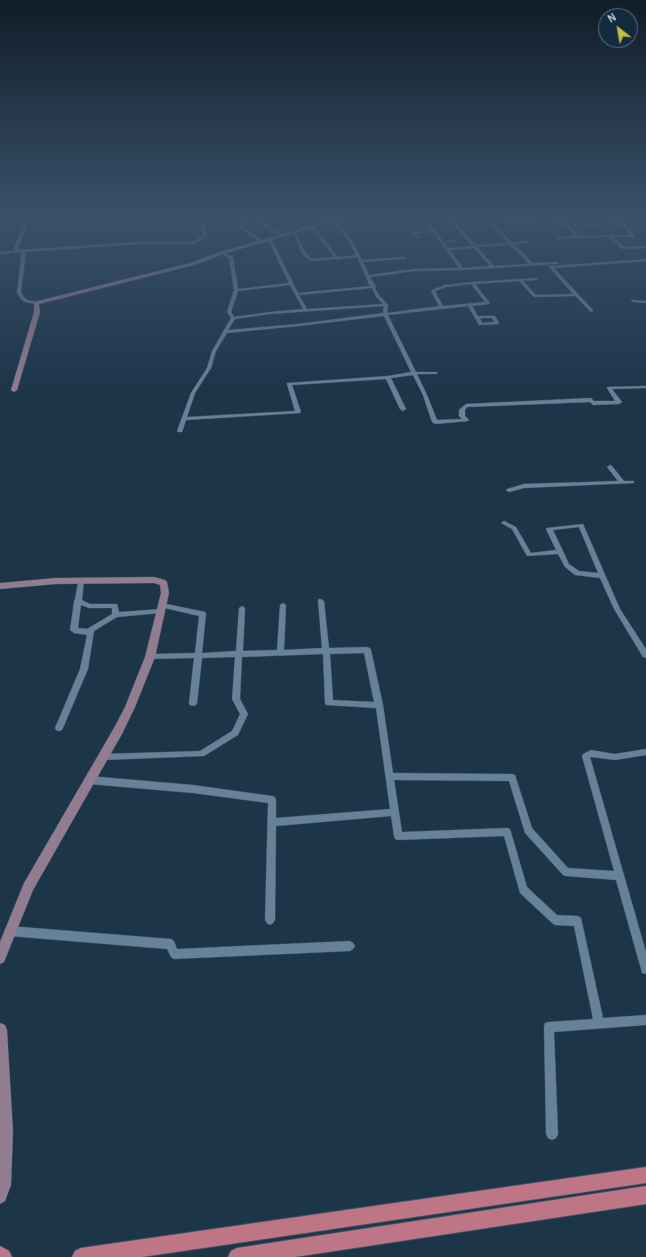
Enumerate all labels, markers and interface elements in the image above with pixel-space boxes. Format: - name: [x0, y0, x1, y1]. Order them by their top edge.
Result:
- north arrow: [598, 8, 638, 48]
- text: N: [605, 11, 619, 26]

